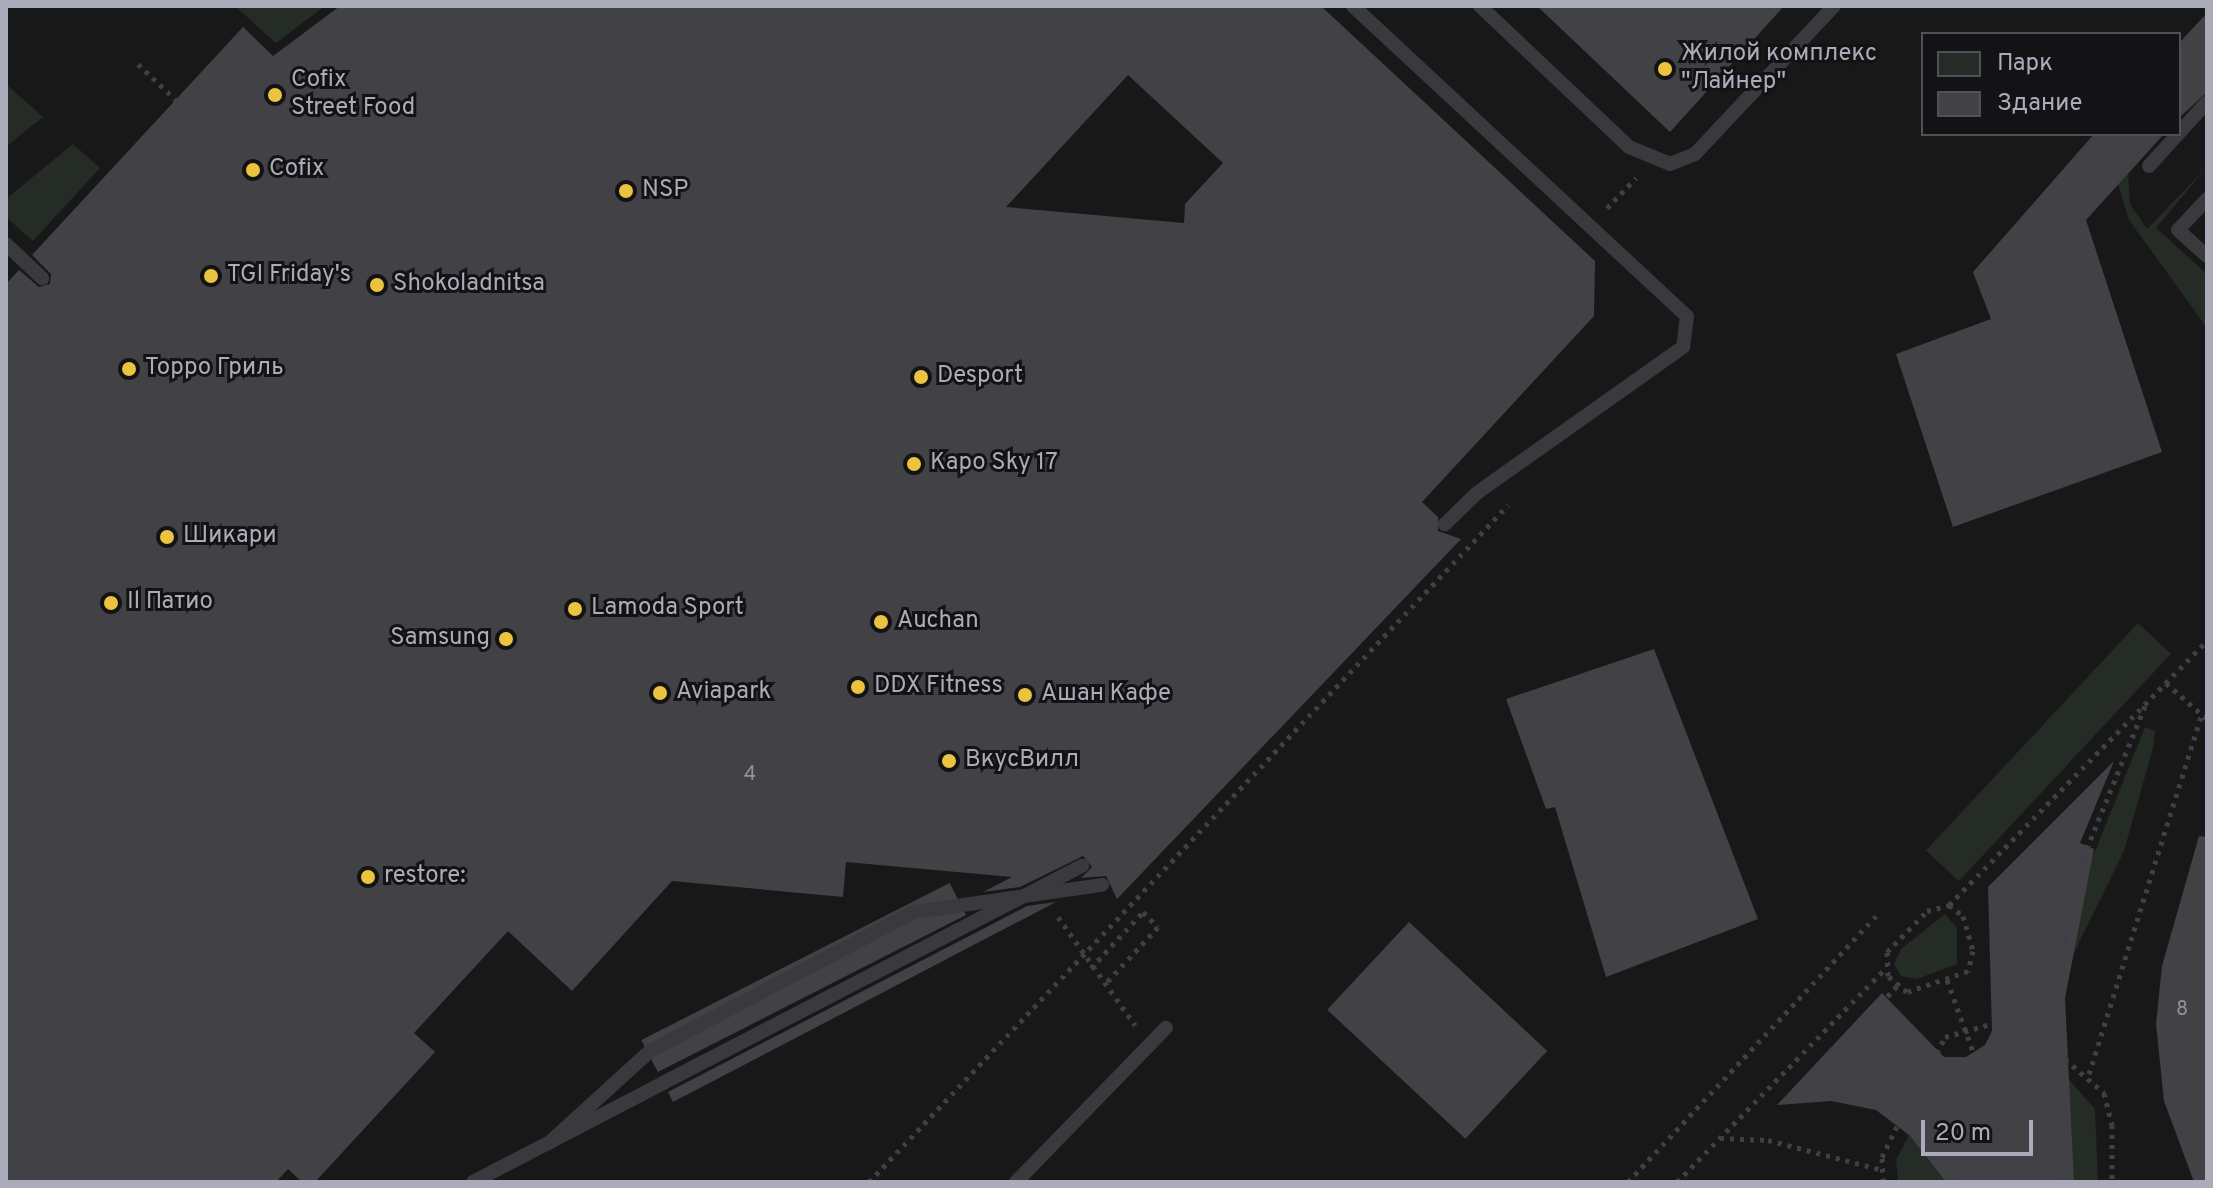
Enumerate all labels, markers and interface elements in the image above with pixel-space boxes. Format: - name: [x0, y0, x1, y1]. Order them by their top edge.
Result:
- legend: [1921, 32, 2181, 136]
- place label: Жилой комплекс "Лайнер": [1681, 41, 1877, 97]
- text: Парк: [1997, 49, 2053, 79]
- marker: Жилой комплекс "Лайнер": [1656, 60, 1674, 78]
- place label: Cofix Street Food: [291, 67, 415, 123]
- marker: Cofix Street Food: [266, 86, 284, 104]
- text: Здание: [1997, 89, 2083, 119]
- place label: Cofix: [269, 156, 324, 184]
- marker: Cofix: [244, 161, 262, 179]
- place label: NSP: [642, 177, 688, 205]
- marker: NSP: [617, 182, 635, 200]
- place label: TGI Friday's: [227, 262, 351, 290]
- marker: TGI Friday's: [202, 267, 220, 285]
- place label: Shokoladnitsa: [393, 271, 545, 299]
- marker: Shokoladnitsa: [368, 276, 386, 294]
- place label: Торро Гриль: [145, 355, 284, 383]
- marker: Торро Гриль: [120, 360, 138, 378]
- place label: Desport: [937, 363, 1023, 391]
- marker: Desport: [912, 368, 930, 386]
- place label: Каро Sky 17: [930, 450, 1058, 478]
- marker: Каро Sky 17: [905, 455, 923, 473]
- place label: Шикари: [183, 523, 277, 551]
- marker: Шикари: [158, 528, 176, 546]
- place label: Il Патио: [127, 589, 213, 617]
- marker: Il Патио: [102, 594, 120, 612]
- place label: Lamoda Sport: [591, 595, 744, 623]
- marker: Lamoda Sport: [566, 600, 584, 618]
- place label: Auchan: [897, 608, 979, 636]
- marker: Auchan: [872, 613, 890, 631]
- place label: Samsung: [390, 625, 490, 653]
- marker: Samsung: [497, 630, 515, 648]
- place label: DDX Fitness: [874, 673, 1003, 701]
- marker: DDX Fitness: [849, 678, 867, 696]
- place label: Aviapark: [676, 679, 771, 707]
- place label: Ашан Кафе: [1041, 681, 1171, 709]
- marker: Aviapark: [651, 684, 669, 702]
- marker: Ашан Кафе: [1016, 686, 1034, 704]
- place label: ВкусВилл: [965, 747, 1079, 775]
- marker: ВкусВилл: [940, 752, 958, 770]
- house number: 4: [744, 763, 756, 787]
- place label: restore:: [384, 863, 466, 891]
- marker: restore:: [359, 868, 377, 886]
- house number: 8: [2176, 998, 2188, 1022]
- scale bar: [1925, 1104, 2037, 1154]
- text: 20 m: [1935, 1119, 1991, 1149]

